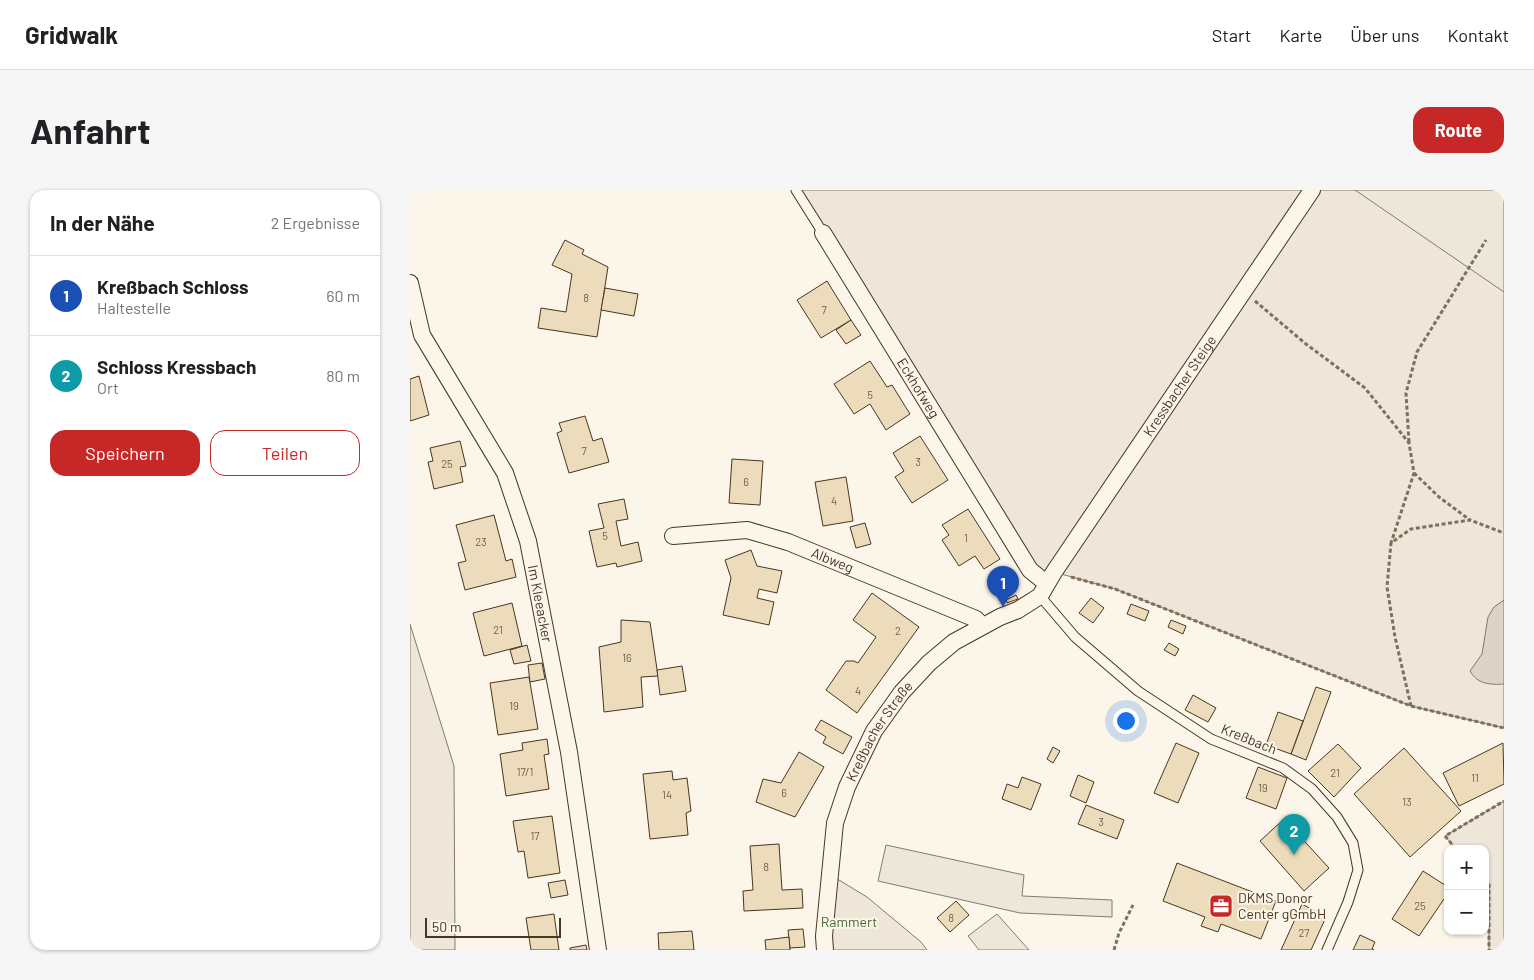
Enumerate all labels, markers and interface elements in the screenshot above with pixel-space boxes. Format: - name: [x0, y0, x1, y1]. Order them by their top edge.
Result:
- text: Gridwalk: [25, 20, 118, 49]
- text: Start: [1212, 24, 1251, 46]
- text: Karte: [1279, 24, 1322, 46]
- text: Über uns: [1350, 24, 1419, 46]
- text: Kontakt: [1447, 24, 1509, 46]
- button: Route: [1413, 107, 1504, 153]
- text: Anfahrt: [30, 109, 150, 151]
- text: In der Nähe: [50, 210, 155, 235]
- text: 2 Ergebnisse: [271, 213, 360, 232]
- text: Kreßbach Schloss: [97, 275, 248, 298]
- text: 1: [63, 286, 69, 305]
- text: 60 m: [326, 286, 360, 305]
- house number: 8: [583, 291, 589, 304]
- text: Haltestelle: [97, 298, 171, 317]
- house number: 7: [821, 303, 827, 316]
- street label: Kressbacher Steige: [1139, 332, 1219, 439]
- text: Schloss Kressbach: [97, 355, 256, 378]
- street label: Eckhofweg: [894, 355, 944, 421]
- text: 2: [62, 366, 70, 385]
- text: 80 m: [326, 366, 360, 385]
- text: Ort: [97, 378, 119, 397]
- house number: 5: [867, 388, 873, 401]
- button: Speichern: [50, 430, 200, 476]
- button: Teilen: [210, 430, 360, 476]
- house number: 7: [581, 444, 587, 457]
- house number: 3: [915, 455, 921, 468]
- house number: 25: [441, 457, 453, 470]
- house number: 6: [743, 475, 749, 488]
- house number: 4: [831, 494, 837, 507]
- house number: 5: [602, 529, 608, 542]
- house number: 1: [964, 531, 968, 544]
- house number: 23: [475, 535, 487, 548]
- street label: Albweg: [809, 544, 856, 576]
- street label: Im Kleeacker: [525, 563, 556, 644]
- pin: 1: [987, 566, 1019, 607]
- house number: 21: [493, 623, 503, 636]
- house number: 2: [895, 624, 901, 637]
- house number: 16: [622, 651, 632, 664]
- street label: Kreßbacher Straße: [842, 677, 916, 784]
- house number: 4: [855, 684, 861, 697]
- house number: 19: [509, 699, 519, 712]
- your location: [1113, 708, 1139, 734]
- street label: Kreßbach: [1219, 720, 1279, 757]
- house number: 17/1: [517, 765, 533, 778]
- house number: 21: [1330, 766, 1340, 779]
- house number: 11: [1471, 771, 1479, 784]
- house number: 19: [1258, 781, 1268, 794]
- house number: 6: [781, 786, 787, 799]
- house number: 14: [662, 788, 672, 801]
- house number: 13: [1402, 795, 1412, 808]
- pin: 2: [1278, 814, 1310, 855]
- house number: 3: [1098, 815, 1104, 828]
- house number: 17: [530, 829, 540, 842]
- map controls: [1444, 845, 1489, 935]
- button: +: [1444, 845, 1489, 890]
- house number: 8: [763, 860, 769, 873]
- place label: DKMS Donor Center gGmbH: [1238, 889, 1326, 922]
- button: −: [1444, 890, 1489, 935]
- office icon: DKMS Donor Center gGmbH: [1208, 893, 1234, 919]
- house number: 25: [1414, 899, 1426, 912]
- house number: 8: [948, 911, 954, 924]
- park label: Rammert: [821, 913, 877, 930]
- scale bar: [425, 915, 561, 938]
- text: 50 m: [432, 918, 461, 935]
- house number: 27: [1298, 926, 1310, 939]

